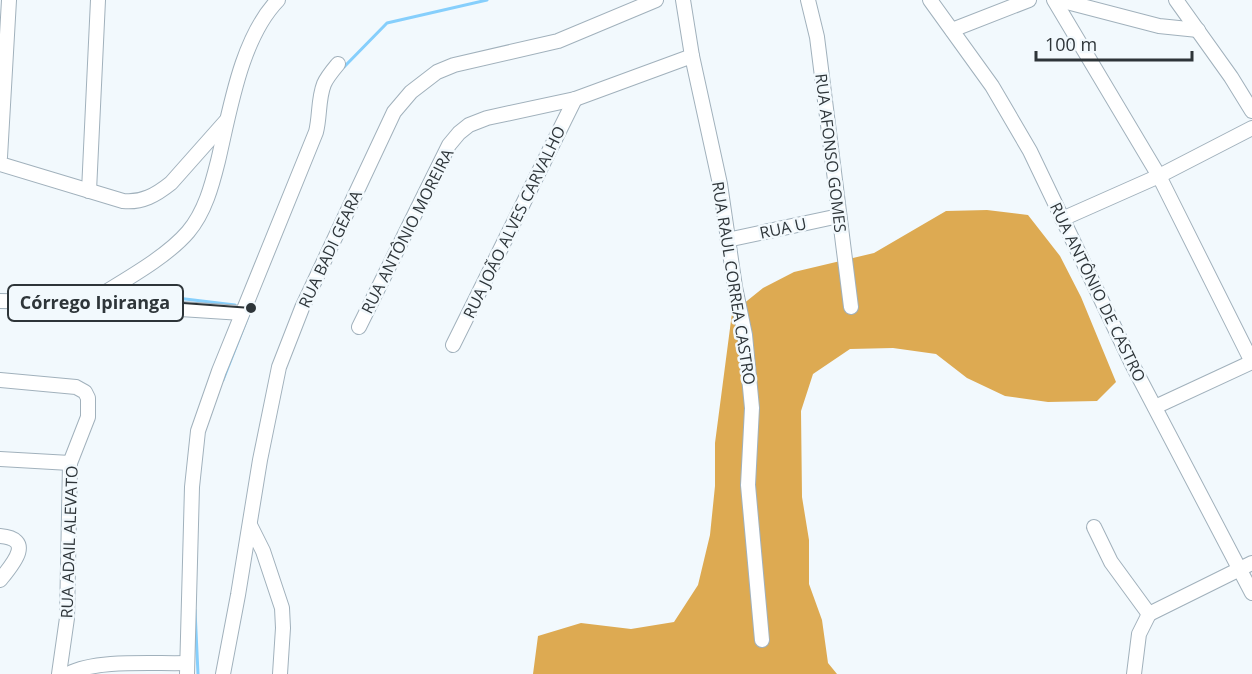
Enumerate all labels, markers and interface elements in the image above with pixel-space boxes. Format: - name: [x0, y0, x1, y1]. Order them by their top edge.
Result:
- scale bar: [1036, 24, 1192, 62]
- text: 100 m: [1045, 32, 1097, 56]
- street label: RUA AFONSO GOMES: [810, 72, 852, 234]
- street label: RUA JOÃO ALVES CARVALHO: [458, 122, 570, 322]
- street label: RUA ANTÔNIO MOREIRA: [356, 144, 459, 317]
- street label: RUA RAUL CORREA CASTRO: [707, 180, 761, 386]
- street label: RUA BADI GEARA: [293, 186, 367, 311]
- street label: RUA ANTÔNIO DE CASTRO: [1045, 199, 1151, 385]
- street label: RUA U: [757, 212, 809, 244]
- callout: Córrego Ipiranga: [8, 285, 183, 321]
- text: Córrego Ipiranga: [20, 290, 170, 314]
- street label: RUA ADAIL ALEVATO: [55, 465, 83, 619]

